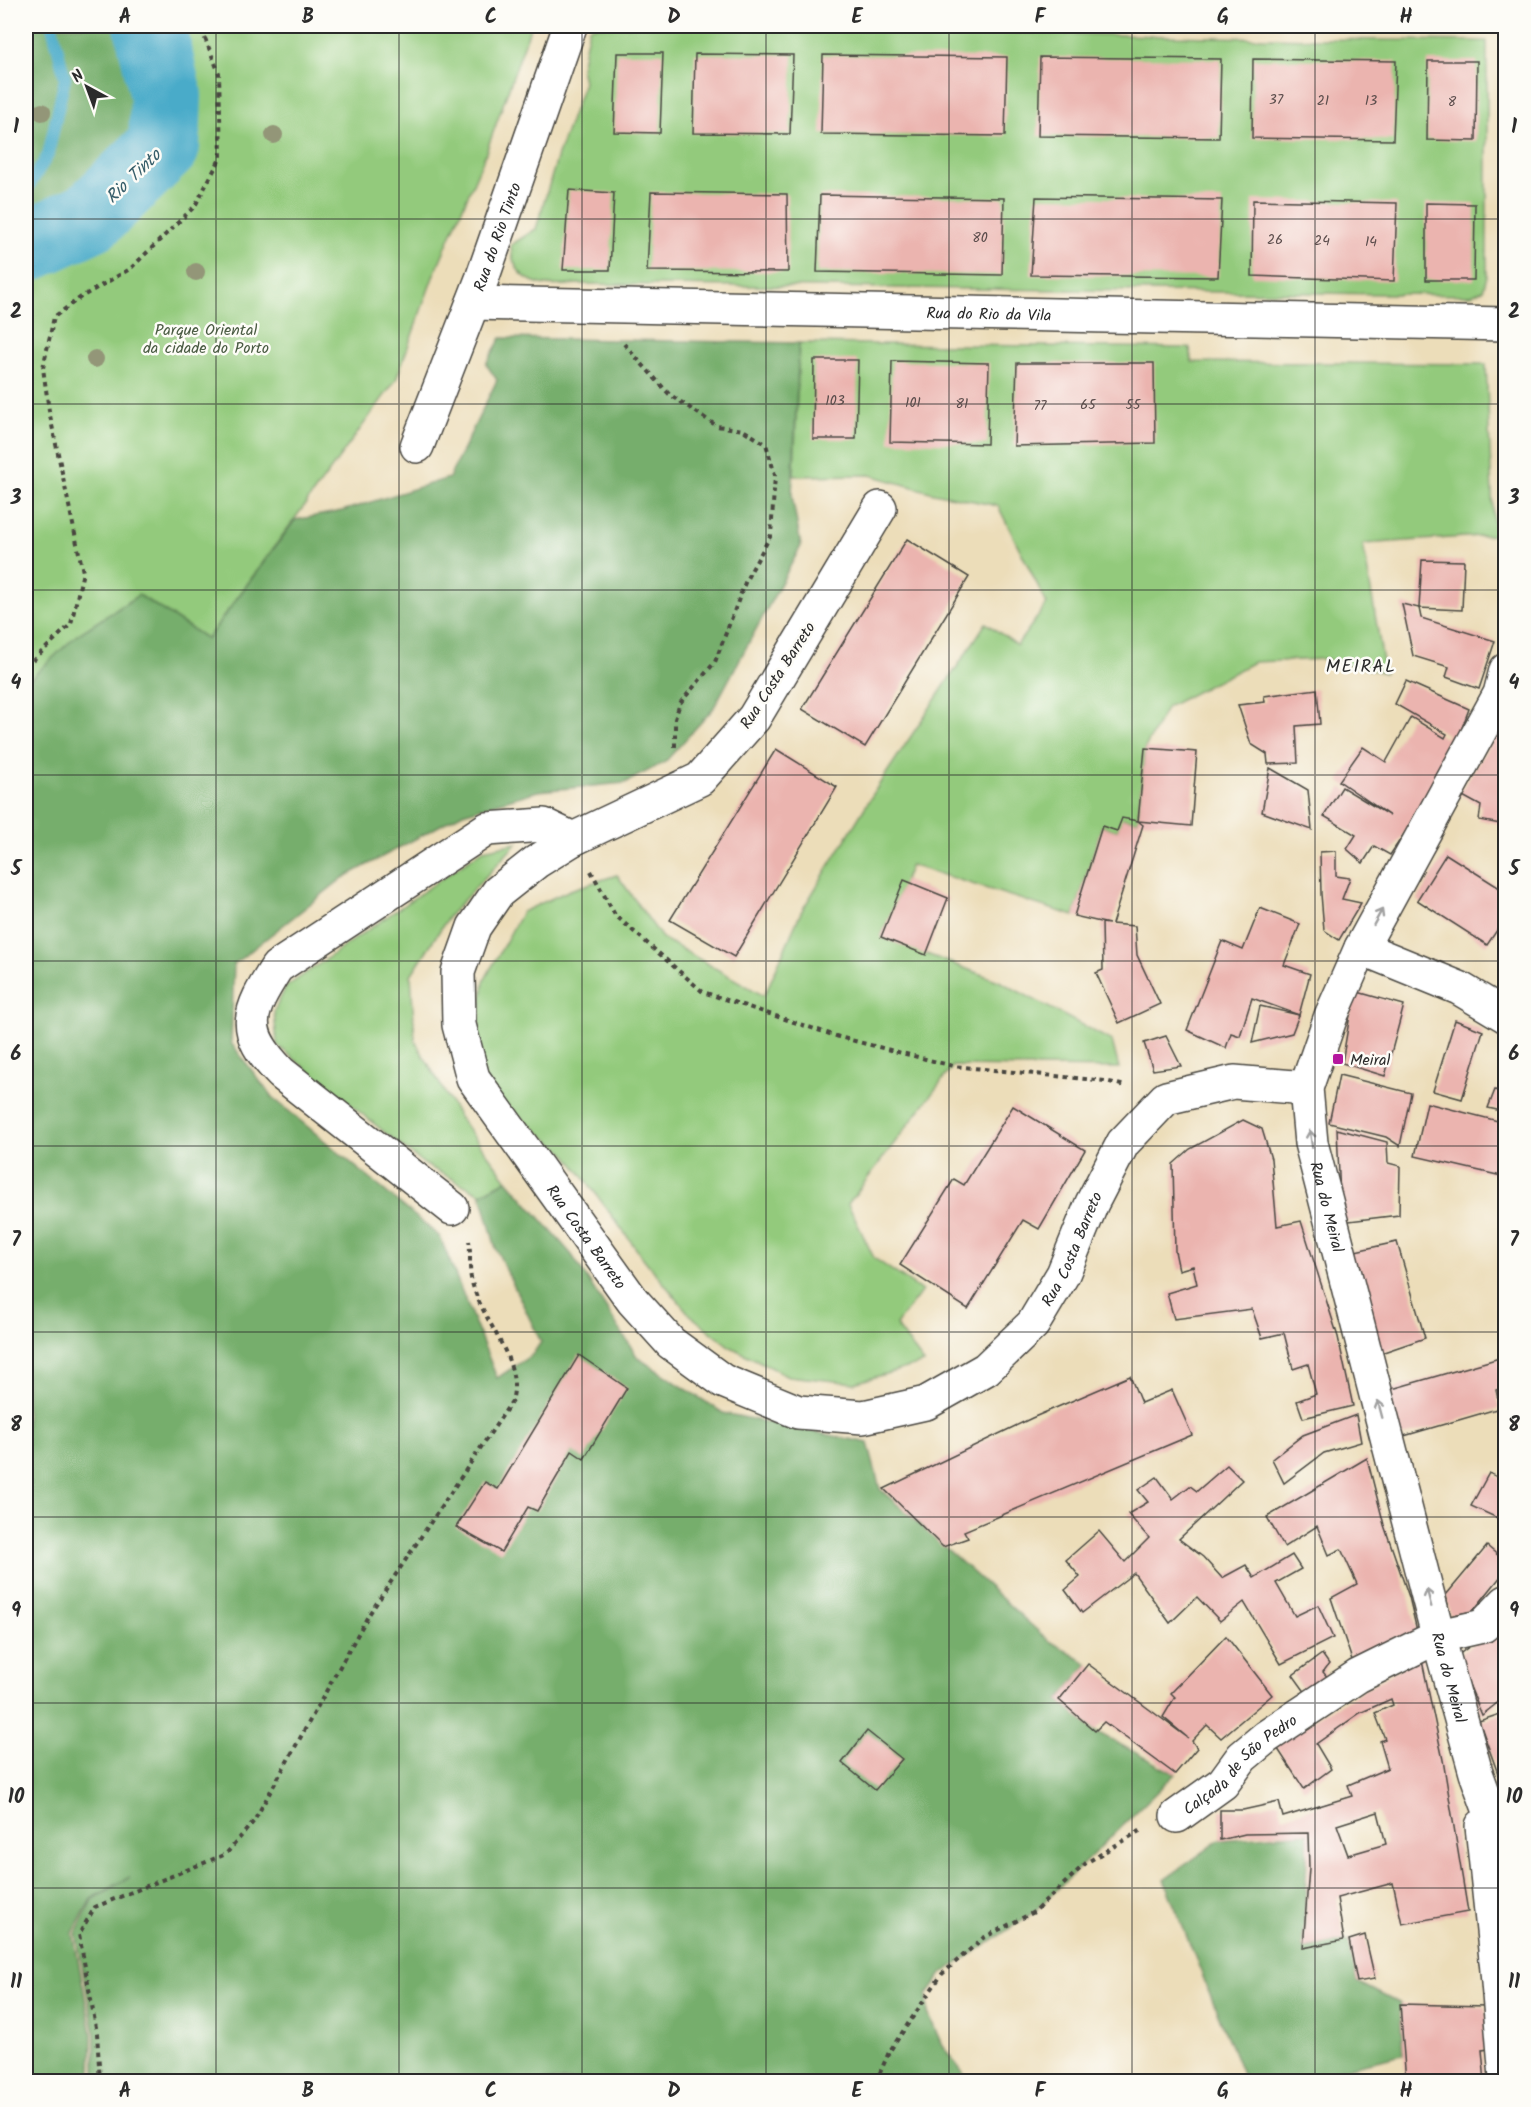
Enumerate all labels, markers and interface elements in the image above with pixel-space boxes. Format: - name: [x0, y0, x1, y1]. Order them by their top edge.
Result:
- text: A: [119, 2, 131, 34]
- text: B: [302, 2, 314, 34]
- text: C: [485, 2, 497, 34]
- text: D: [667, 2, 681, 34]
- text: E: [851, 2, 863, 34]
- text: F: [1035, 2, 1047, 34]
- text: G: [1217, 2, 1229, 34]
- text: H: [1399, 2, 1413, 34]
- north arrow: [57, 57, 117, 117]
- text: N: [66, 64, 90, 90]
- house number: 37: [1269, 89, 1284, 111]
- house number: 21: [1317, 90, 1329, 112]
- house number: 13: [1365, 90, 1377, 112]
- house number: 8: [1448, 91, 1457, 113]
- text: 1: [13, 112, 19, 144]
- text: 1: [1511, 112, 1517, 144]
- water label: Rio Tinto: [99, 141, 170, 211]
- street label: Rua do Rio Tinto: [467, 179, 529, 295]
- house number: 80: [972, 227, 988, 249]
- house number: 26: [1267, 229, 1283, 251]
- house number: 24: [1314, 230, 1330, 252]
- house number: 14: [1365, 231, 1377, 253]
- text: 2: [10, 297, 22, 329]
- text: 2: [1508, 297, 1520, 329]
- street label: Rua do Rio da Vila: [926, 301, 1052, 329]
- park label: Parque Oriental da cidade do Porto: [143, 318, 269, 361]
- house number: 103: [825, 390, 845, 412]
- house number: 101: [905, 392, 921, 414]
- house number: 81: [956, 393, 968, 415]
- house number: 65: [1080, 394, 1097, 416]
- house number: 55: [1125, 394, 1142, 416]
- house number: 77: [1034, 395, 1047, 417]
- text: 3: [10, 483, 22, 515]
- text: 3: [1508, 483, 1520, 515]
- street label: Rua Costa Barreto: [734, 617, 822, 734]
- district label: MEIRAL: [1326, 653, 1396, 682]
- text: 4: [11, 668, 22, 700]
- text: 4: [1509, 668, 1520, 700]
- text: 5: [10, 854, 23, 886]
- text: 5: [1508, 854, 1521, 886]
- one-way arrow: [1373, 908, 1384, 926]
- text: 6: [11, 1039, 22, 1071]
- text: 6: [1509, 1039, 1520, 1071]
- place label: Meiral: [1350, 1048, 1390, 1073]
- marker: Meiral: [1331, 1052, 1345, 1066]
- one-way arrow: [1305, 1129, 1316, 1149]
- street label: Rua do Meiral: [1302, 1159, 1350, 1255]
- street label: Rua Costa Barreto: [539, 1180, 632, 1295]
- street label: Rua Costa Barreto: [1035, 1188, 1110, 1312]
- text: 7: [11, 1225, 21, 1257]
- text: 7: [1509, 1225, 1519, 1257]
- one-way arrow: [1373, 1400, 1385, 1419]
- text: 8: [10, 1410, 22, 1442]
- text: 8: [1508, 1410, 1520, 1442]
- one-way arrow: [1422, 1589, 1434, 1608]
- text: 9: [11, 1596, 21, 1628]
- text: 9: [1509, 1596, 1519, 1628]
- street label: Rua do Meiral: [1424, 1630, 1472, 1726]
- street label: Calçada de São Pedro: [1178, 1709, 1303, 1822]
- text: 10: [8, 1782, 25, 1814]
- text: 10: [1506, 1782, 1523, 1814]
- text: 11: [10, 1967, 22, 1999]
- text: 11: [1508, 1967, 1520, 1999]
- text: A: [119, 2076, 131, 2107]
- text: B: [302, 2076, 314, 2107]
- text: C: [485, 2076, 497, 2107]
- text: D: [667, 2076, 681, 2107]
- text: E: [851, 2076, 863, 2107]
- text: F: [1035, 2076, 1047, 2107]
- text: G: [1217, 2076, 1229, 2107]
- text: H: [1399, 2076, 1413, 2107]

